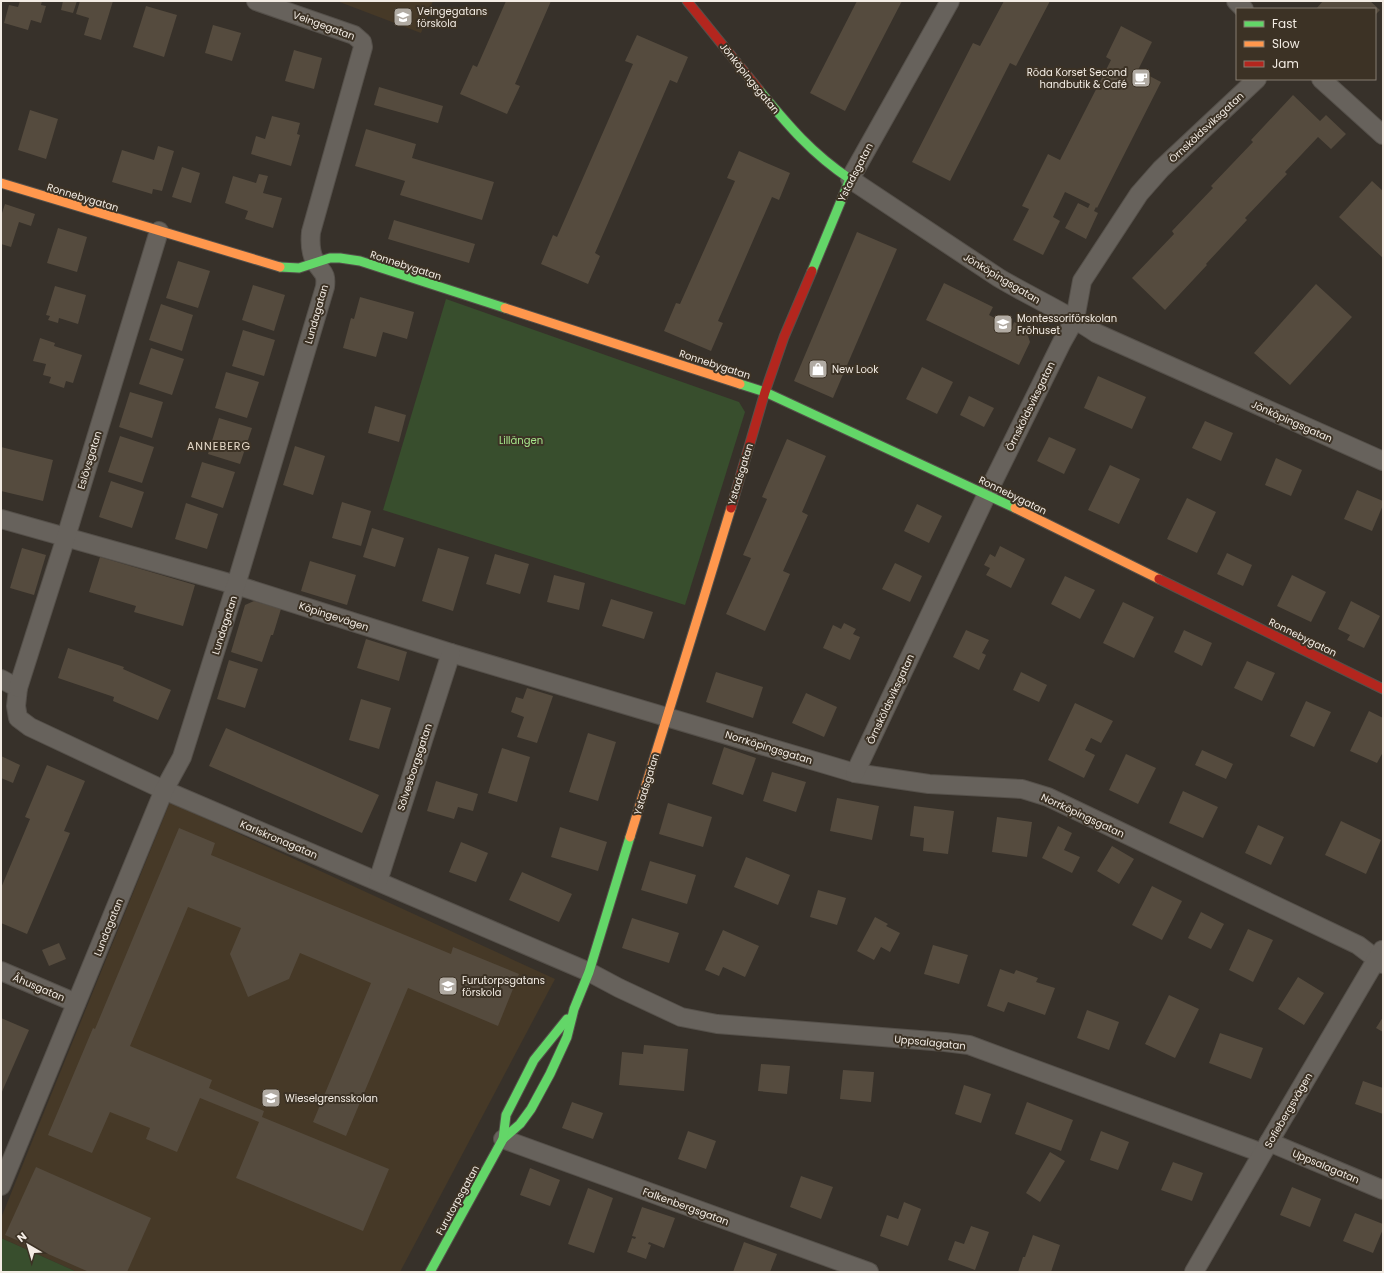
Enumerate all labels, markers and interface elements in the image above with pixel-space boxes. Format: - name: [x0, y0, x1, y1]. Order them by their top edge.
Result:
- place label: Veingegatans förskola: [417, 4, 487, 31]
- school or university icon: Veingegatans förskola: [392, 6, 414, 28]
- street label: Veingegatan: [291, 7, 357, 44]
- legend: [1236, 8, 1376, 80]
- text: Fast: [1272, 15, 1297, 32]
- text: Slow: [1272, 35, 1300, 52]
- street label: Jönköpingsgatan: [716, 40, 783, 117]
- text: Jam: [1272, 55, 1299, 72]
- place label: Röda Korset Second handbutik & Café: [1027, 65, 1127, 92]
- cafe icon: Röda Korset Second handbutik & Café: [1130, 67, 1152, 89]
- street label: Örnsköldsviksgatan: [1165, 88, 1247, 166]
- street label: Ystadsgatan: [834, 140, 877, 204]
- street label: Ronnebygatan: [45, 179, 121, 215]
- street label: Ronnebygatan: [368, 247, 443, 284]
- street label: Jönköpingsgatan: [960, 249, 1043, 307]
- street label: Lundagatan: [301, 283, 332, 346]
- place label: Montessoriförskolan Fröhuset: [1017, 311, 1117, 338]
- school or university icon: Montessoriförskolan Fröhuset: [992, 313, 1014, 335]
- street label: Ronnebygatan: [677, 346, 752, 383]
- shop icon: New Look: [807, 358, 829, 380]
- street label: Örnsköldsviksgatan: [1002, 359, 1059, 454]
- place label: New Look: [832, 362, 879, 377]
- street label: Jönköpingsgatan: [1249, 397, 1335, 446]
- street label: Eslövsgatan: [73, 429, 105, 491]
- park label: Lillängen: [499, 433, 543, 448]
- district label: ANNEBERG: [187, 438, 251, 454]
- street label: Ystadsgatan: [724, 441, 757, 507]
- street label: Ronnebygatan: [976, 472, 1049, 518]
- street label: Lundagatan: [208, 594, 241, 656]
- street label: Köpingevägen: [297, 598, 371, 635]
- street label: Ronnebygatan: [1266, 614, 1339, 660]
- street label: Örnsköldsviksgatan: [863, 652, 918, 747]
- street label: Sölvesborgsgatan: [393, 722, 436, 813]
- street label: Norrköpingsgatan: [723, 727, 814, 768]
- street label: Ystadsgatan: [630, 751, 663, 817]
- street label: Norrköpingsgatan: [1039, 790, 1127, 841]
- street label: Karlskronagatan: [238, 816, 320, 863]
- street label: Lundagatan: [90, 896, 127, 958]
- street label: Åhusgatan: [11, 970, 67, 1005]
- place label: Furutorpsgatans förskola: [462, 973, 545, 1000]
- school or university icon: Furutorpsgatans förskola: [437, 975, 459, 997]
- street label: Uppsalagatan: [893, 1031, 966, 1054]
- street label: Sofiebergsvägen: [1261, 1070, 1316, 1151]
- school or university icon: Wieselgrensskolan: [260, 1087, 282, 1109]
- place label: Wieselgrensskolan: [285, 1091, 378, 1106]
- street label: Uppsalagatan: [1290, 1146, 1362, 1187]
- street label: Furutorpsgatan: [432, 1163, 483, 1238]
- street label: Falkenbergsgatan: [641, 1184, 731, 1229]
- north arrow: [8, 1225, 48, 1265]
- text: N: [14, 1228, 30, 1246]

